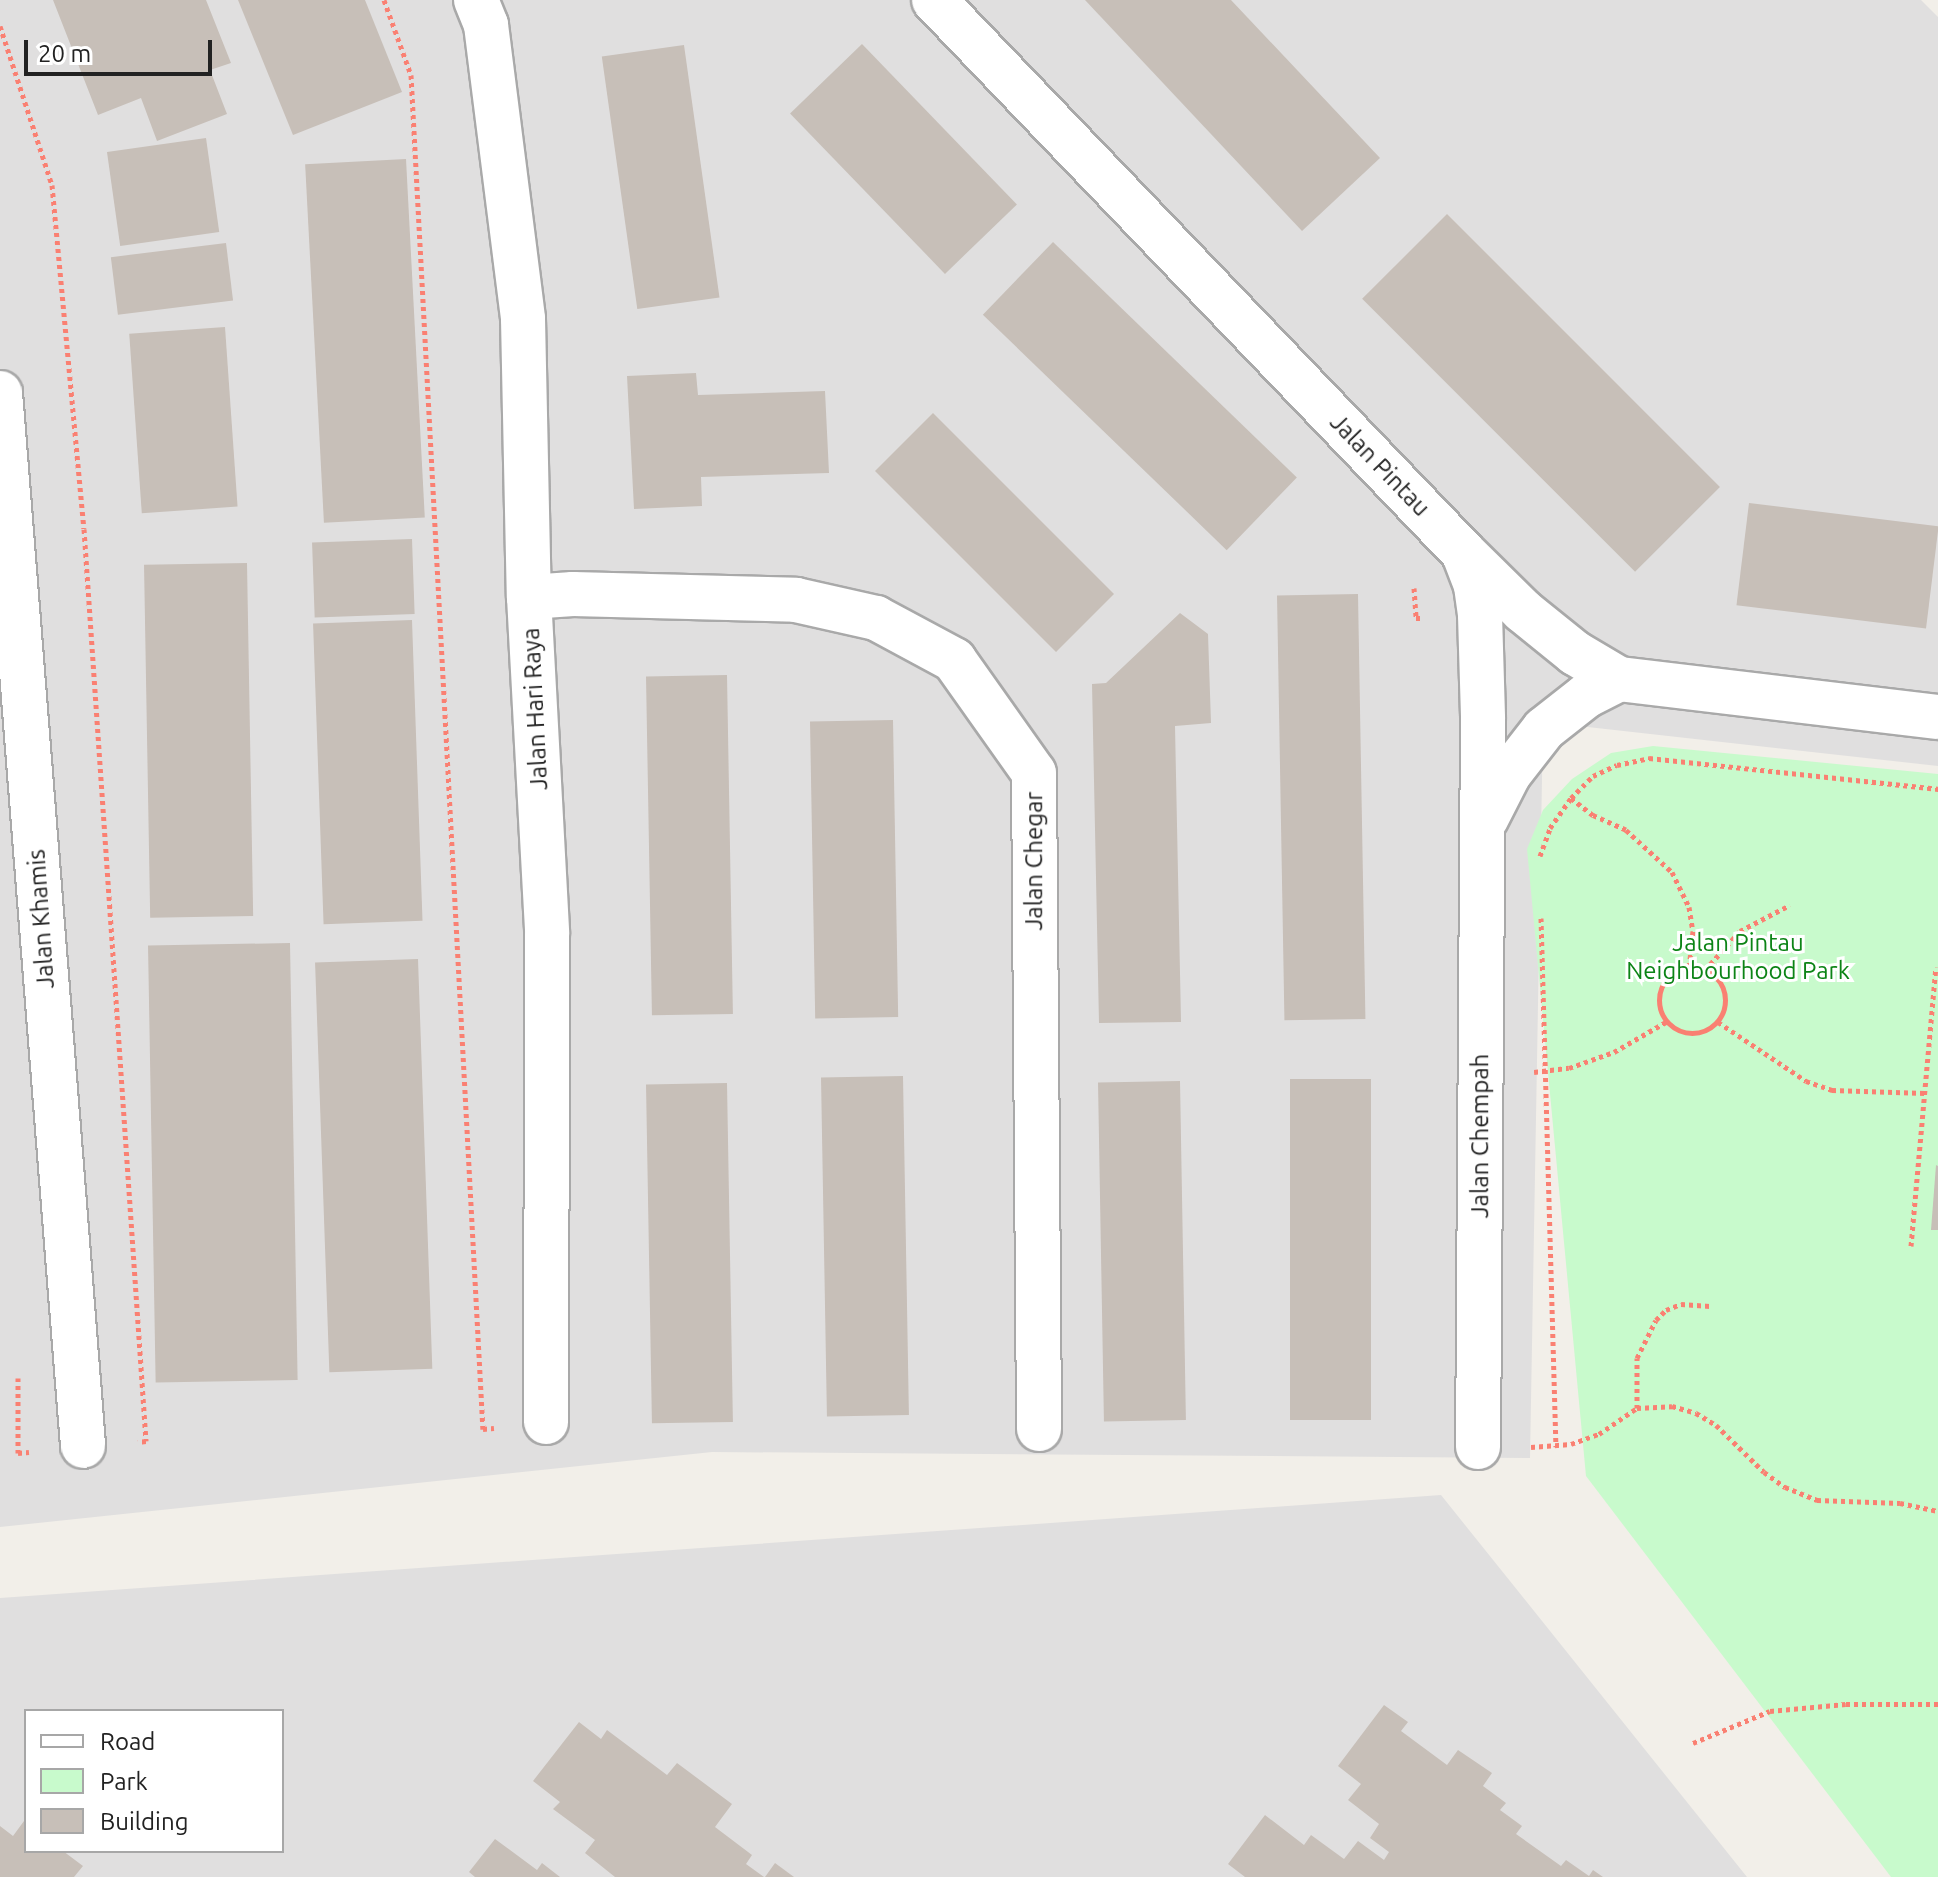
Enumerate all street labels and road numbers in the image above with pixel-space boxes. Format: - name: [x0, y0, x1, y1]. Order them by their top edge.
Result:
- street label: Jalan Pintau: [1324, 408, 1436, 522]
- street label: Jalan Hari Raya: [516, 627, 554, 791]
- street label: Jalan Chegar: [1020, 792, 1048, 930]
- street label: Jalan Khamis: [22, 848, 60, 990]
- street label: Jalan Chempah: [1466, 1054, 1494, 1218]

